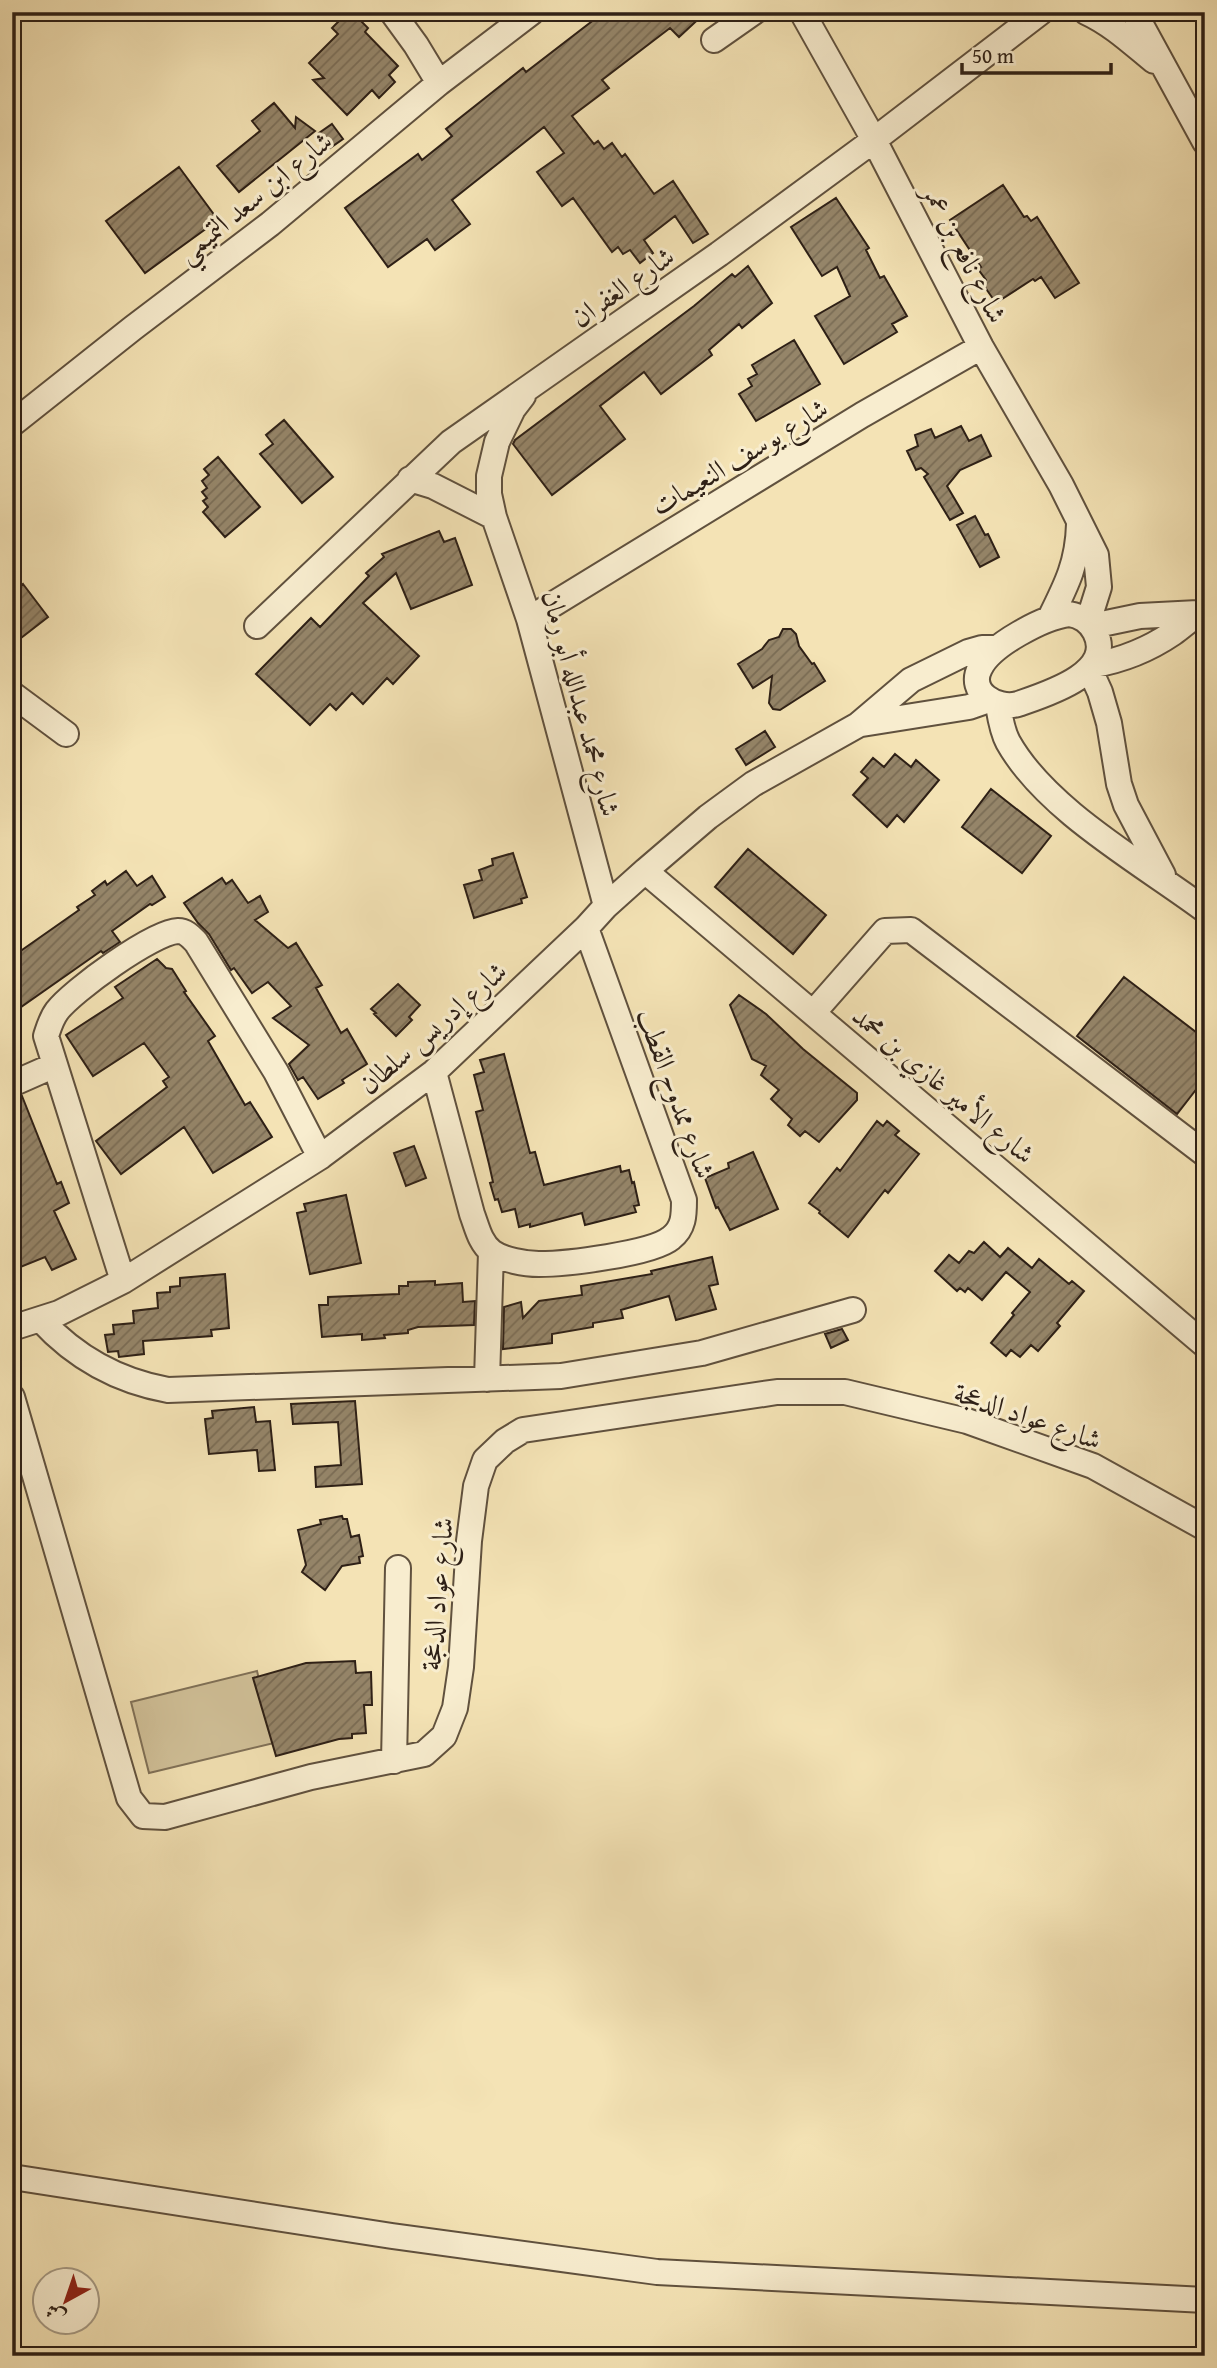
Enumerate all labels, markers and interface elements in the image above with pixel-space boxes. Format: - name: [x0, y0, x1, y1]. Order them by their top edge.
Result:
- scale bar: [962, 32, 1110, 76]
- text: 50 m: [972, 40, 1014, 71]
- street label: شارع ابن سعد التميمي: [167, 120, 345, 277]
- street label: شارع نافع بن عمر: [907, 174, 1019, 332]
- street label: شارع الغفران: [562, 235, 684, 340]
- street label: شارع يوسف النعيمات: [643, 387, 837, 529]
- street label: شارع محمد عبدالله أبو رمان: [528, 585, 632, 822]
- street label: شارع إدريس سلطان: [349, 951, 518, 1106]
- street label: شارع الأمير غازي بن محمد: [841, 995, 1045, 1176]
- street label: شارع ممدوح القطب: [622, 1002, 727, 1186]
- street label: شارع عواد الدعجة: [947, 1371, 1107, 1463]
- street label: شارع عواد الدعجة: [409, 1516, 467, 1673]
- north arrow: [32, 2266, 102, 2336]
- text: ش: [39, 2297, 71, 2331]

